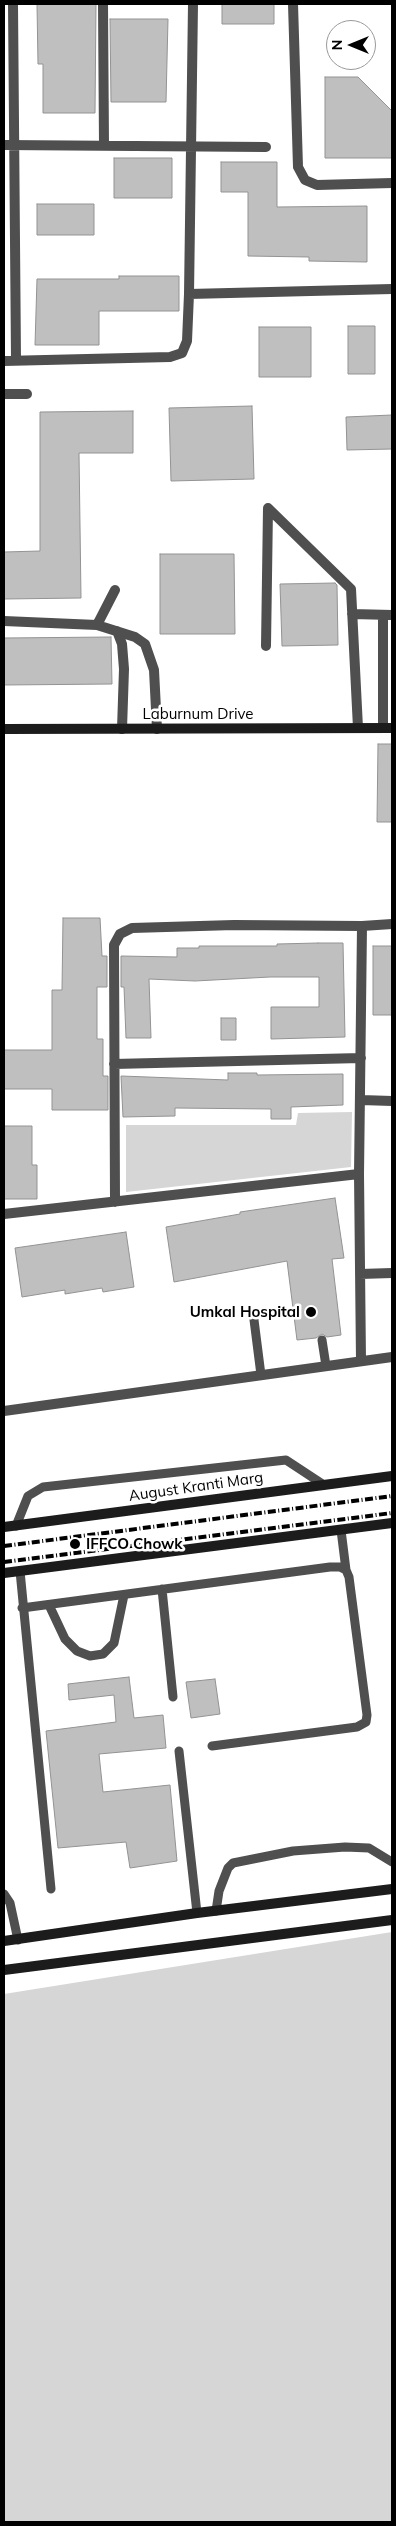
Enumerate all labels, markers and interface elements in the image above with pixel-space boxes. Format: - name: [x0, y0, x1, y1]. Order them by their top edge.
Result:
- north arrow: [326, 20, 376, 70]
- text: N: [328, 40, 346, 50]
- street label: Laburnum Drive: [142, 705, 254, 723]
- place label: Umkal Hospital: [190, 1303, 300, 1321]
- marker: Umkal Hospital: [304, 1305, 318, 1319]
- street label: August Kranti Marg: [128, 1469, 264, 1505]
- place label: IFFCO Chowk: [86, 1535, 183, 1553]
- marker: IFFCO Chowk: [68, 1537, 82, 1551]

